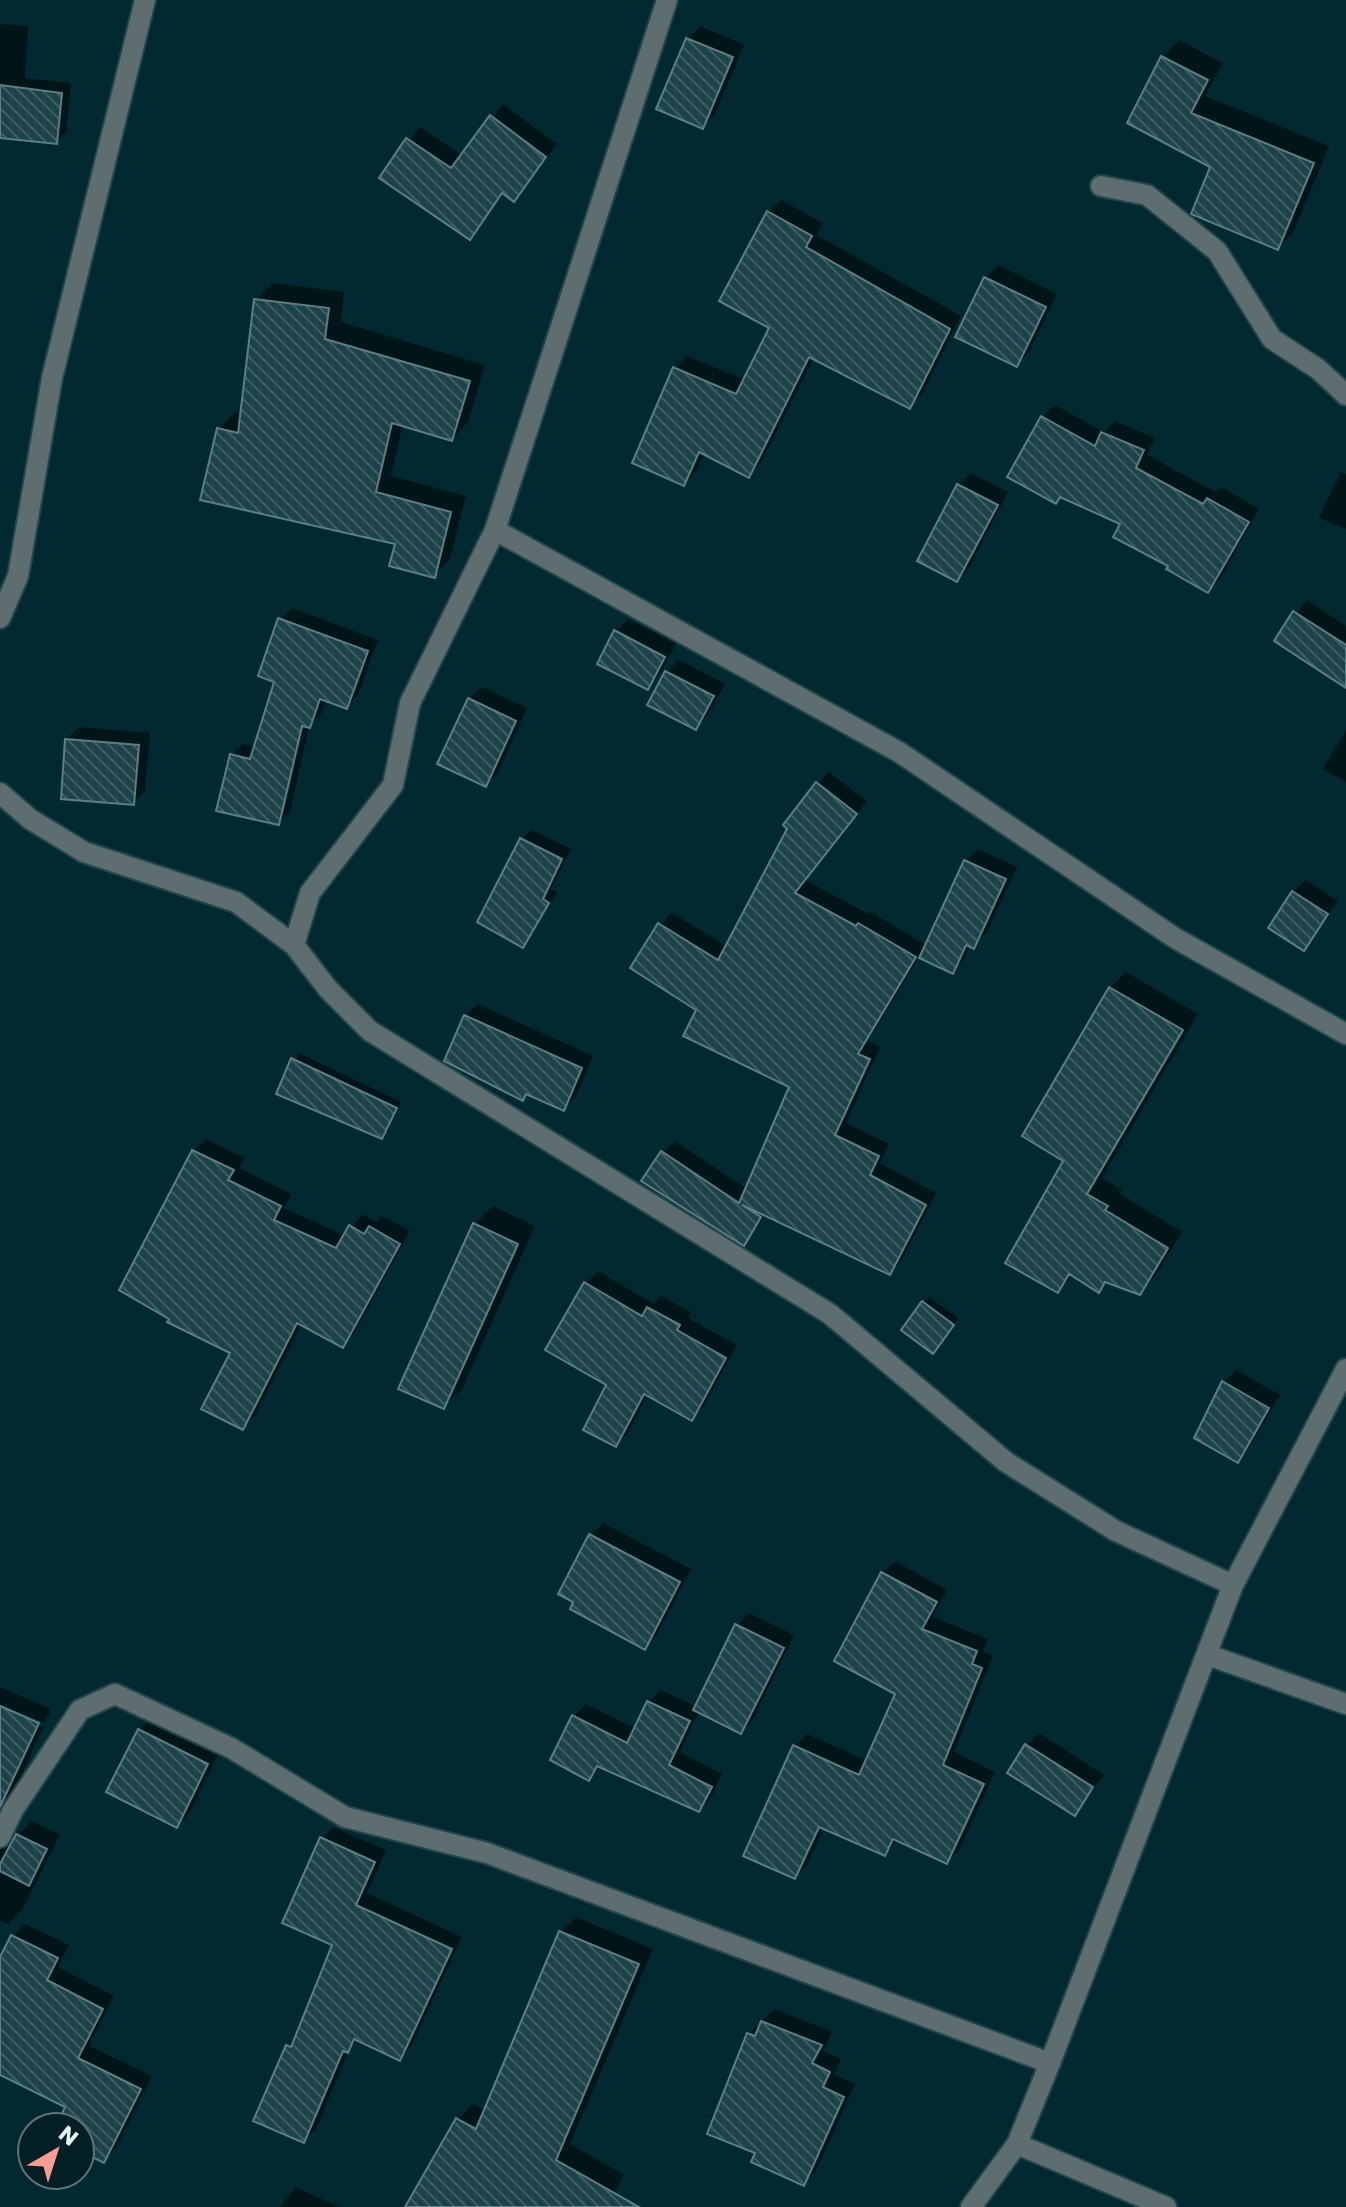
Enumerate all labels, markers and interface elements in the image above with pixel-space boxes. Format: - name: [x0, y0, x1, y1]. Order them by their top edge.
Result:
- north arrow: [16, 2111, 96, 2191]
- text: N: [52, 2119, 84, 2153]

